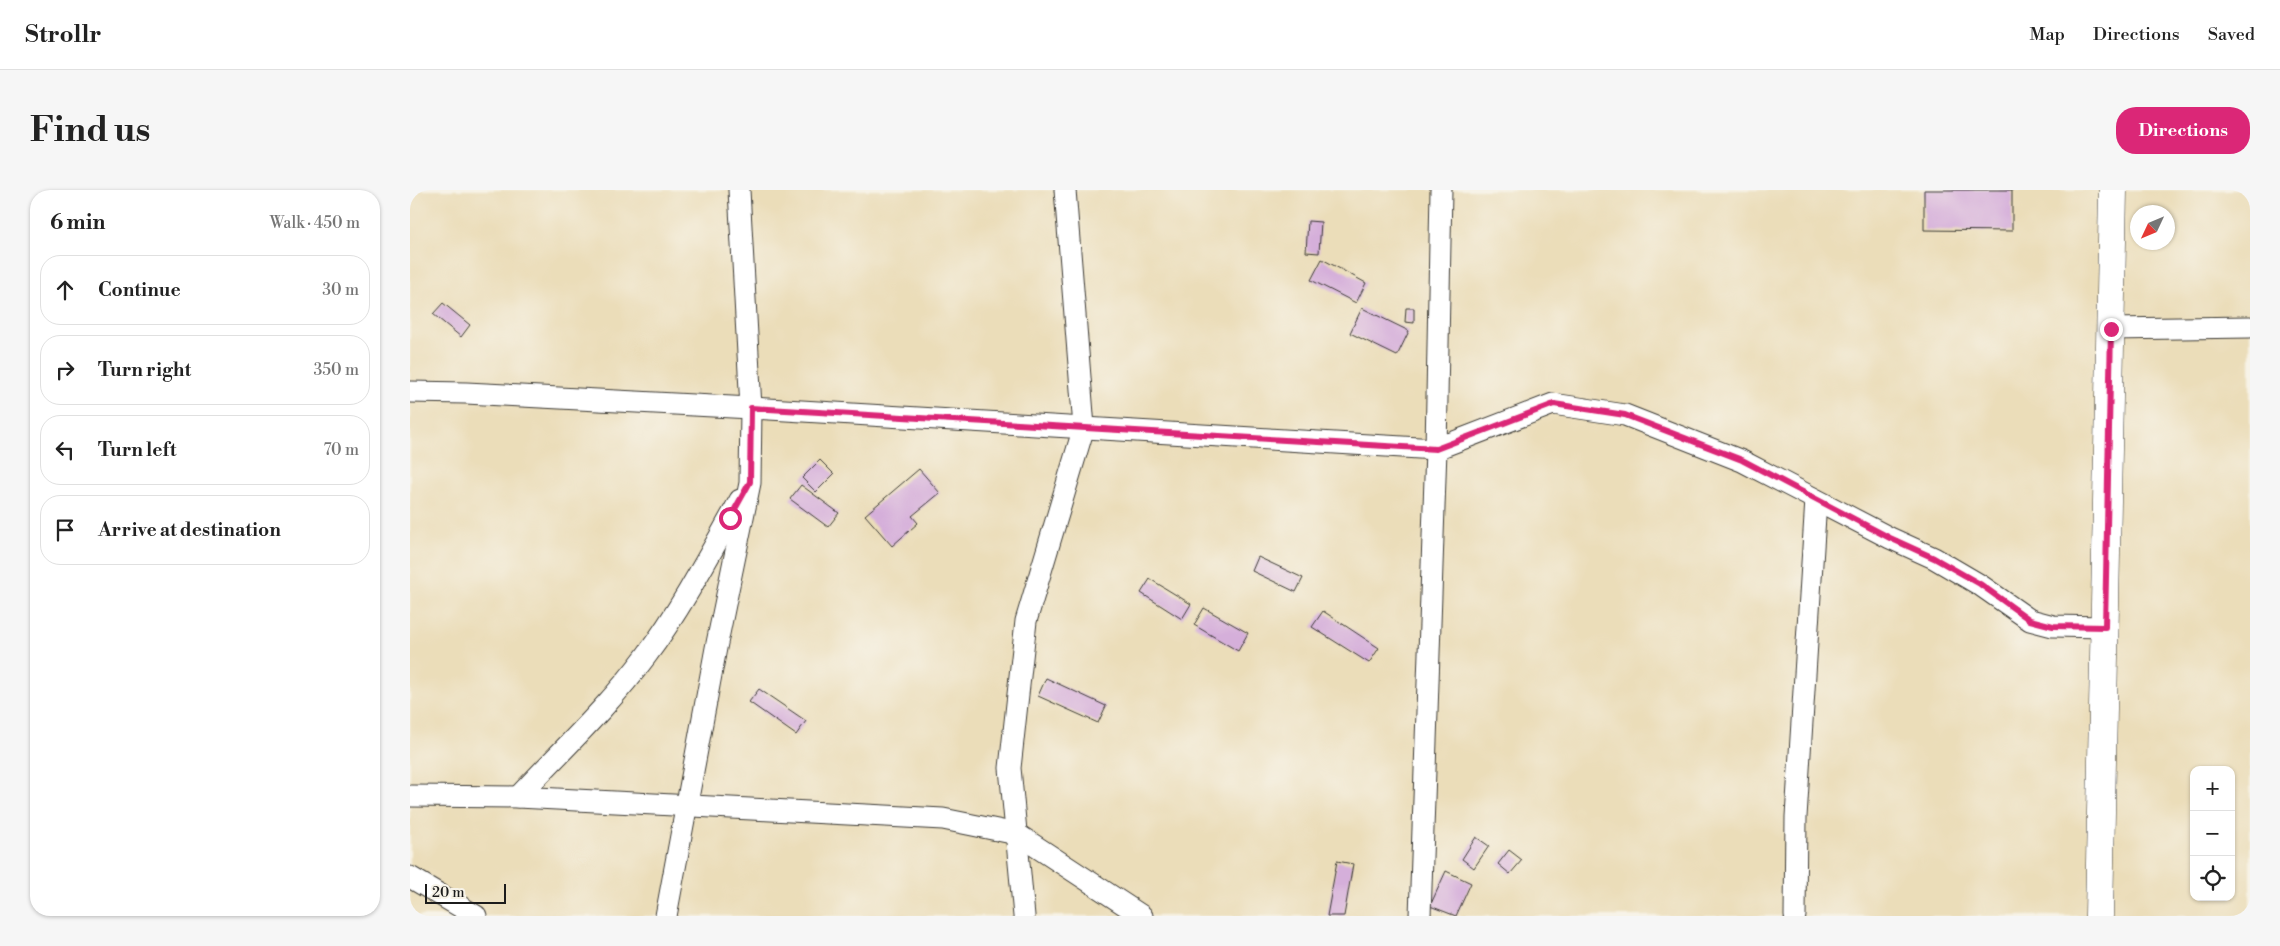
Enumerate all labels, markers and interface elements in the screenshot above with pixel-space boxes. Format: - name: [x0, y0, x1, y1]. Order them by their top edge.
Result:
- text: Strollr: [25, 20, 101, 50]
- text: Map: [2029, 23, 2065, 46]
- text: Directions: [2093, 23, 2180, 46]
- text: Saved: [2208, 23, 2255, 46]
- button: Directions: [2116, 107, 2250, 154]
- text: Find us: [30, 109, 150, 152]
- north arrow: [2130, 205, 2175, 250]
- text: 6 min: [50, 210, 105, 236]
- text: Walk · 450 m: [270, 213, 360, 233]
- icon: ahead: [51, 276, 79, 304]
- text: Continue: [98, 278, 181, 302]
- text: 30 m: [322, 280, 359, 300]
- route end: [2100, 318, 2123, 341]
- icon: right: [51, 356, 79, 384]
- text: Turn right: [98, 358, 191, 382]
- text: 350 m: [313, 360, 359, 380]
- icon: left: [51, 436, 79, 464]
- text: Turn left: [98, 438, 177, 462]
- text: 70 m: [323, 440, 359, 460]
- route start: [719, 507, 742, 530]
- icon: arrive: [51, 516, 79, 544]
- text: Arrive at destination: [98, 518, 281, 542]
- map controls: [2190, 766, 2235, 901]
- button: +: [2190, 766, 2235, 811]
- button: −: [2190, 811, 2235, 856]
- button: locate: [2190, 856, 2235, 901]
- scale bar: [425, 881, 506, 904]
- text: 20 m: [432, 884, 464, 902]

